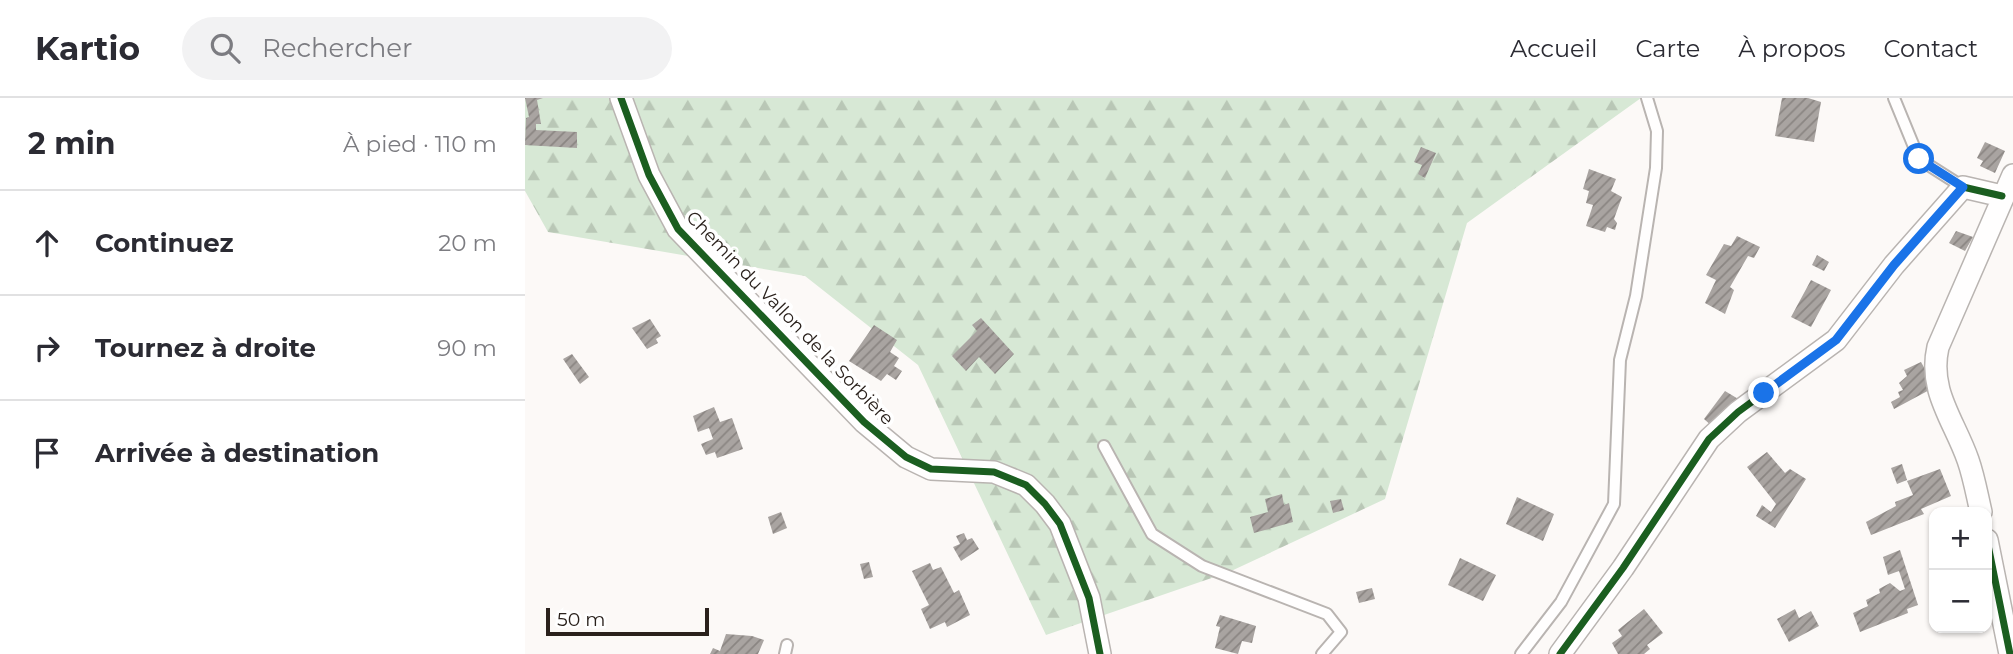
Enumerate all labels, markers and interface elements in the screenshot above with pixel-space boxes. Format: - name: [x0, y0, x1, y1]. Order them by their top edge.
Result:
- search box: [182, 17, 672, 80]
- text: Kartio: [35, 28, 140, 68]
- icon: search: [206, 29, 244, 67]
- text: Rechercher: [262, 32, 412, 64]
- text: Accueil: [1510, 34, 1597, 63]
- text: Carte: [1635, 34, 1700, 63]
- text: À propos: [1738, 34, 1845, 63]
- text: Contact: [1883, 34, 1978, 63]
- text: 2 min: [28, 125, 115, 162]
- text: À pied · 110 m: [343, 130, 497, 158]
- route start: [1903, 143, 1934, 174]
- street label: Chemin du Vallon de la Sorbière: [682, 206, 898, 430]
- icon: ahead: [28, 224, 66, 262]
- text: Continuez: [95, 227, 234, 259]
- text: 20 m: [438, 229, 497, 257]
- icon: right: [28, 329, 66, 367]
- text: Tournez à droite: [95, 332, 316, 364]
- text: 90 m: [437, 334, 497, 362]
- route end: [1748, 377, 1779, 408]
- icon: arrive: [28, 434, 66, 472]
- text: Arrivée à destination: [95, 437, 379, 469]
- map controls: [1929, 507, 1992, 633]
- button: +: [1929, 507, 1992, 570]
- button: −: [1929, 570, 1992, 633]
- scale bar: [546, 605, 709, 637]
- text: 50 m: [557, 608, 605, 631]

